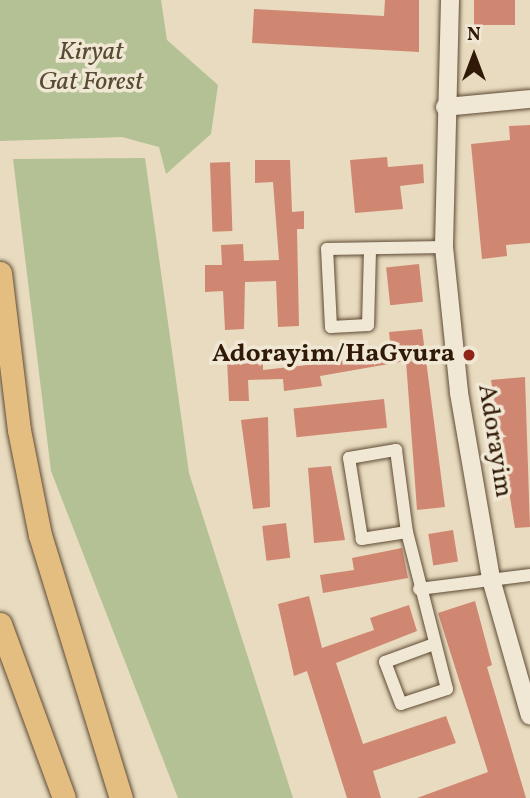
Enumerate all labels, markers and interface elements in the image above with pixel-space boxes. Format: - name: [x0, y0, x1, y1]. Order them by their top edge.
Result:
- north arrow: [439, 21, 509, 91]
- text: N: [467, 22, 481, 48]
- park label: Kiryat Gat Forest: [39, 37, 143, 98]
- place label: Adorayim/HaGvura: [212, 339, 455, 371]
- marker: Adorayim/HaGvura: [461, 347, 477, 363]
- street label: Adorayim: [470, 382, 518, 500]

